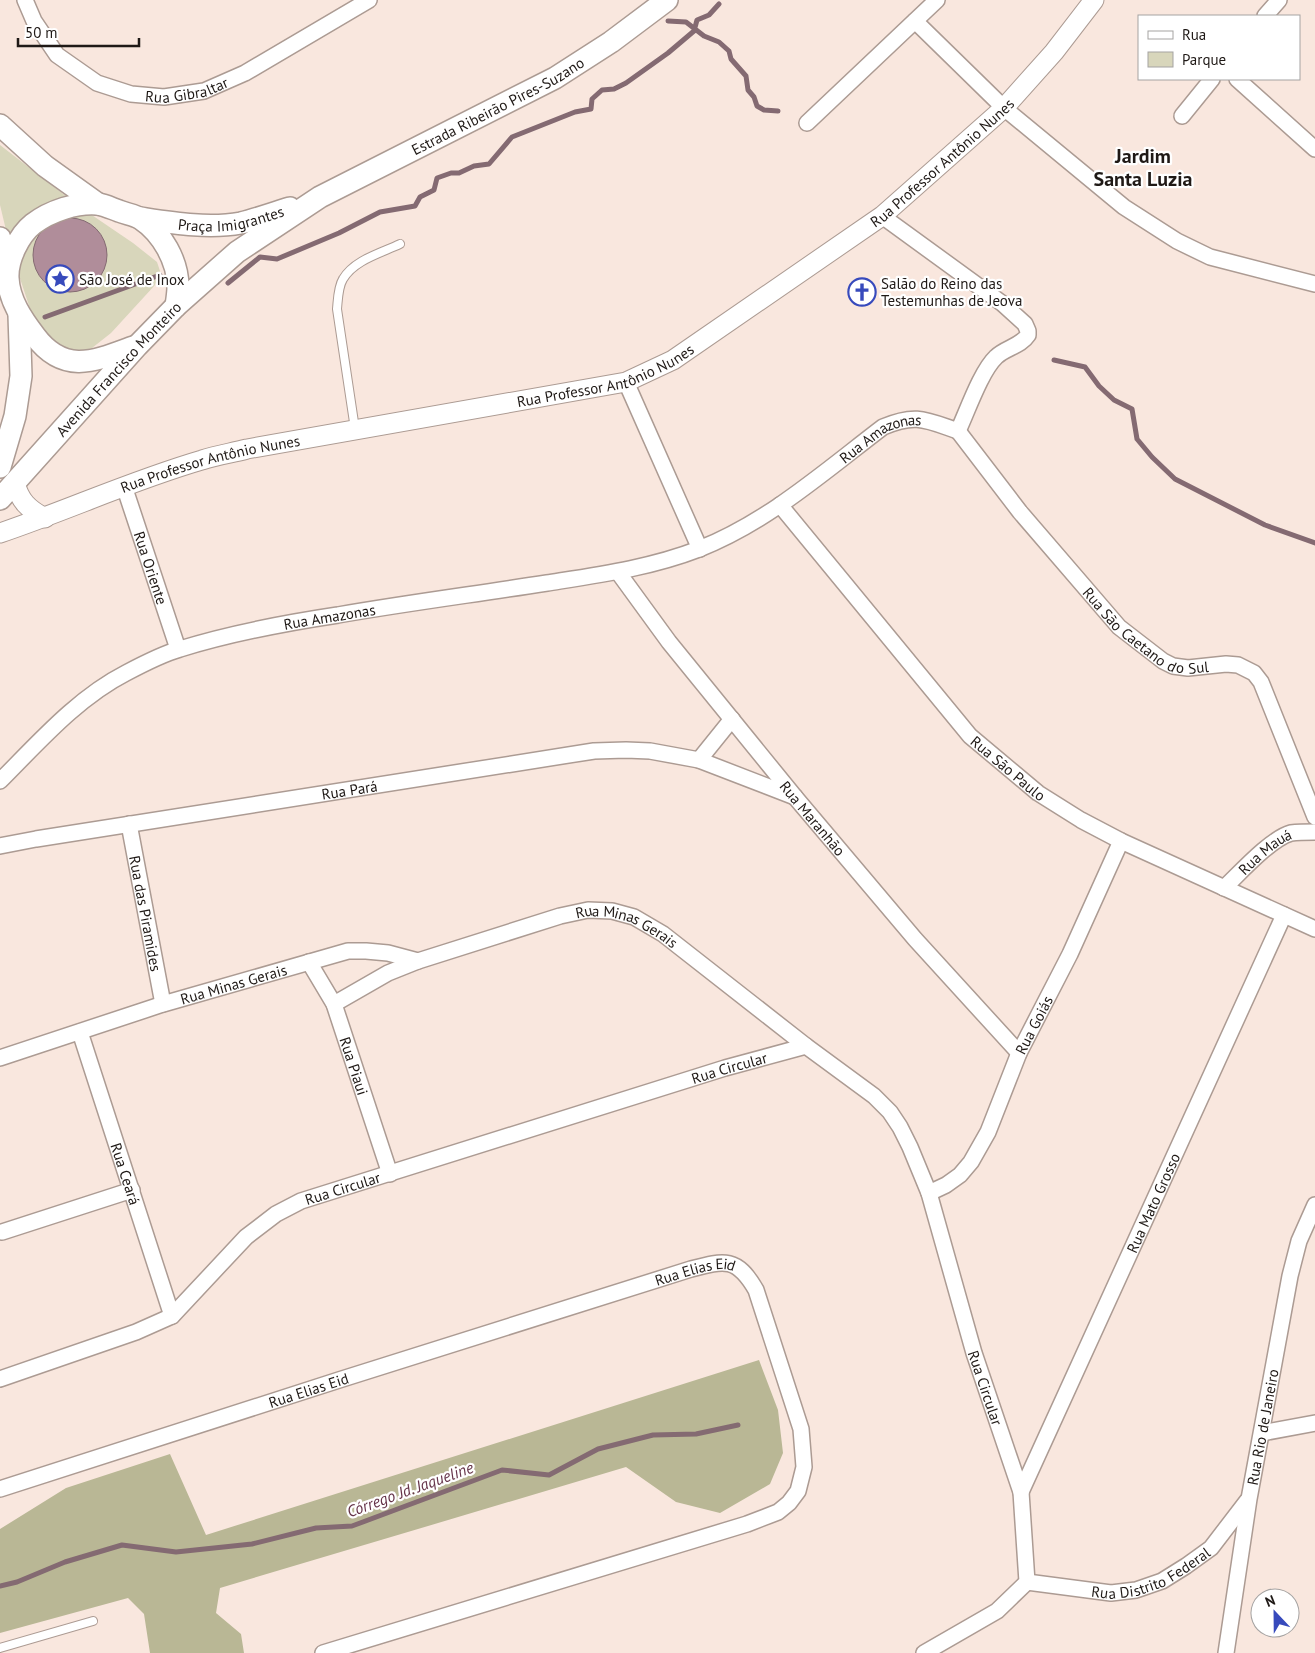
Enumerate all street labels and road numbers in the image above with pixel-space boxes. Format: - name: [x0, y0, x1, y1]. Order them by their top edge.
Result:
- street label: Estrada Ribeirão Pires-Suzano: [408, 52, 587, 159]
- street label: Rua Gibraltar: [144, 72, 231, 107]
- street label: Rua Professor Antônio Nunes: [866, 94, 1018, 231]
- street label: Praça Imigrantes: [177, 201, 286, 235]
- street label: Avenida Francisco Monteiro: [51, 297, 185, 440]
- street label: Rua Professor Antônio Nunes: [515, 339, 697, 411]
- street label: Rua Amazonas: [835, 410, 922, 467]
- street label: Rua Professor Antônio Nunes: [118, 430, 301, 496]
- street label: Rua Oriente: [130, 529, 172, 607]
- street label: Rua São Caetano do Sul: [1079, 583, 1210, 677]
- street label: Rua Amazonas: [282, 599, 377, 633]
- street label: Rua São Paulo: [967, 731, 1049, 805]
- street label: Rua Pará: [320, 776, 379, 803]
- street label: Rua Maranhão: [776, 777, 850, 859]
- street label: Rua Mauá: [1234, 824, 1294, 878]
- street label: Rua das Piramides: [126, 854, 166, 973]
- street label: Rua Minas Gerais: [573, 900, 682, 952]
- street label: Rua Minas Gerais: [178, 960, 289, 1008]
- street label: Rua Goiás: [1011, 992, 1056, 1057]
- street label: Rua Piaui: [336, 1034, 373, 1097]
- street label: Rua Circular: [689, 1048, 769, 1087]
- street label: Rua Ceará: [107, 1140, 145, 1207]
- street label: Rua Mato Grosso: [1122, 1150, 1184, 1256]
- street label: Rua Circular: [302, 1167, 382, 1209]
- street label: Rua Elias Eid: [652, 1253, 738, 1289]
- street label: Rua Circular: [964, 1348, 1007, 1428]
- street label: Rua Rio de Janeiro: [1242, 1367, 1282, 1487]
- street label: Rua Elias Eid: [266, 1368, 351, 1412]
- street label: Rua Distrito Federal: [1090, 1542, 1214, 1603]

